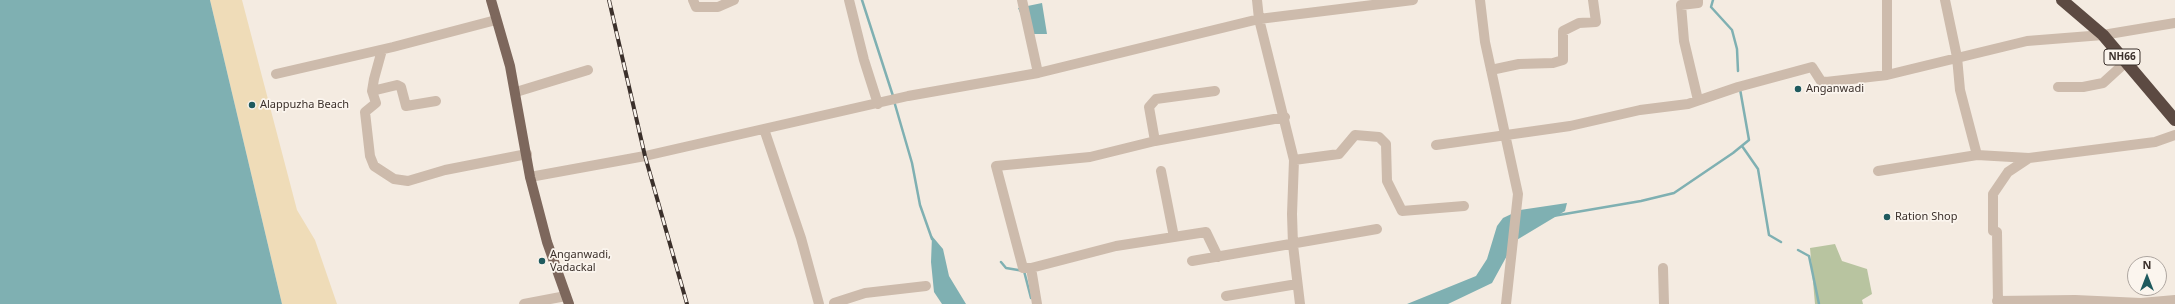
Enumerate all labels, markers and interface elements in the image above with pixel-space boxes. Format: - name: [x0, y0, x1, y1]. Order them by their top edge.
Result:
- road number: NH66: [2104, 49, 2140, 65]
- place label: Anganwadi: [1806, 82, 1864, 96]
- marker: Anganwadi: [1793, 84, 1803, 94]
- place label: Alappuzha Beach: [260, 98, 349, 112]
- marker: Alappuzha Beach: [247, 100, 257, 110]
- place label: Ration Shop: [1895, 210, 1957, 224]
- marker: Ration Shop: [1882, 212, 1892, 222]
- place label: Anganwadi, Vadackal: [550, 248, 611, 274]
- marker: Anganwadi, Vadackal: [537, 256, 547, 266]
- north arrow: [2127, 256, 2167, 296]
- text: N: [2143, 257, 2151, 272]

